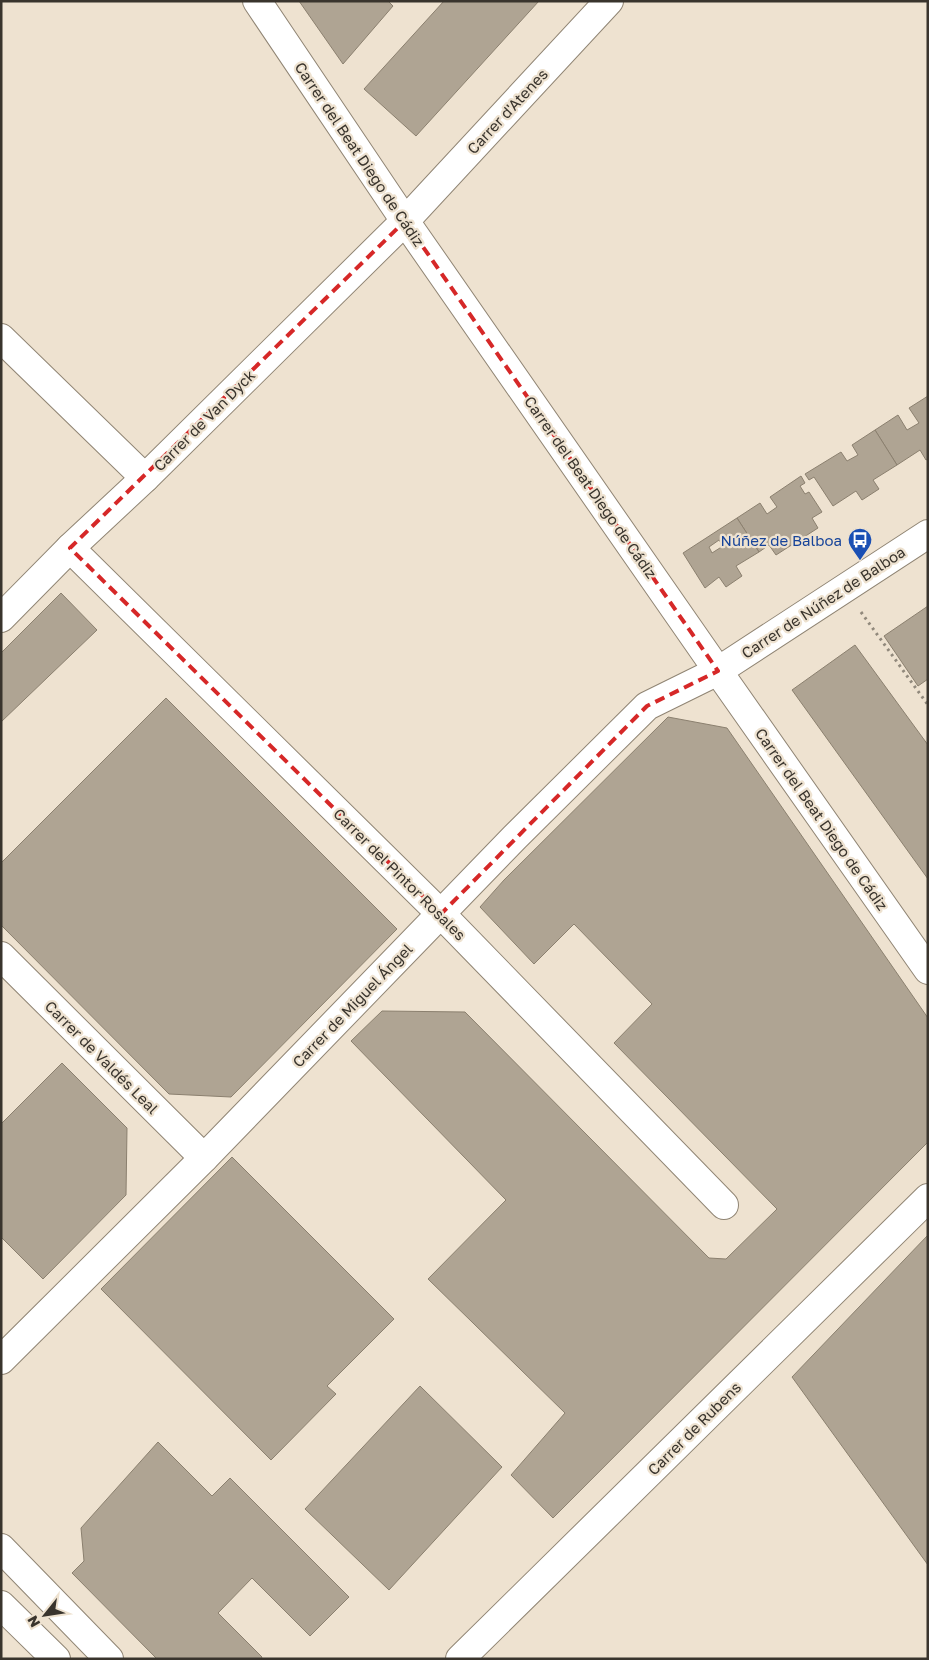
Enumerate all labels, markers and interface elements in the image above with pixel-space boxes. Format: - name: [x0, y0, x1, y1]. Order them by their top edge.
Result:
- street label: Carrer del Beat Diego de Cádiz: [292, 58, 429, 250]
- street label: Carrer d'Atenes: [463, 65, 551, 157]
- street label: Carrer de Van Dyck: [150, 365, 259, 474]
- street label: Carrer del Beat Diego de Cádiz: [521, 392, 661, 582]
- bus stop icon: Núñez de Balboa: [847, 527, 873, 561]
- place label: Núñez de Balboa: [720, 531, 842, 549]
- street label: Carrer de Núñez de Balboa: [738, 542, 908, 662]
- street label: Carrer del Beat Diego de Cádiz: [752, 724, 892, 914]
- street label: Carrer del Pintor Rosales: [330, 804, 470, 944]
- street label: Carrer de Miguel Ángel: [288, 939, 416, 1070]
- street label: Carrer de Valdés Leal: [42, 997, 162, 1117]
- street label: Carrer de Rubens: [644, 1378, 744, 1478]
- north arrow: [20, 1590, 70, 1640]
- text: N: [23, 1613, 43, 1631]

